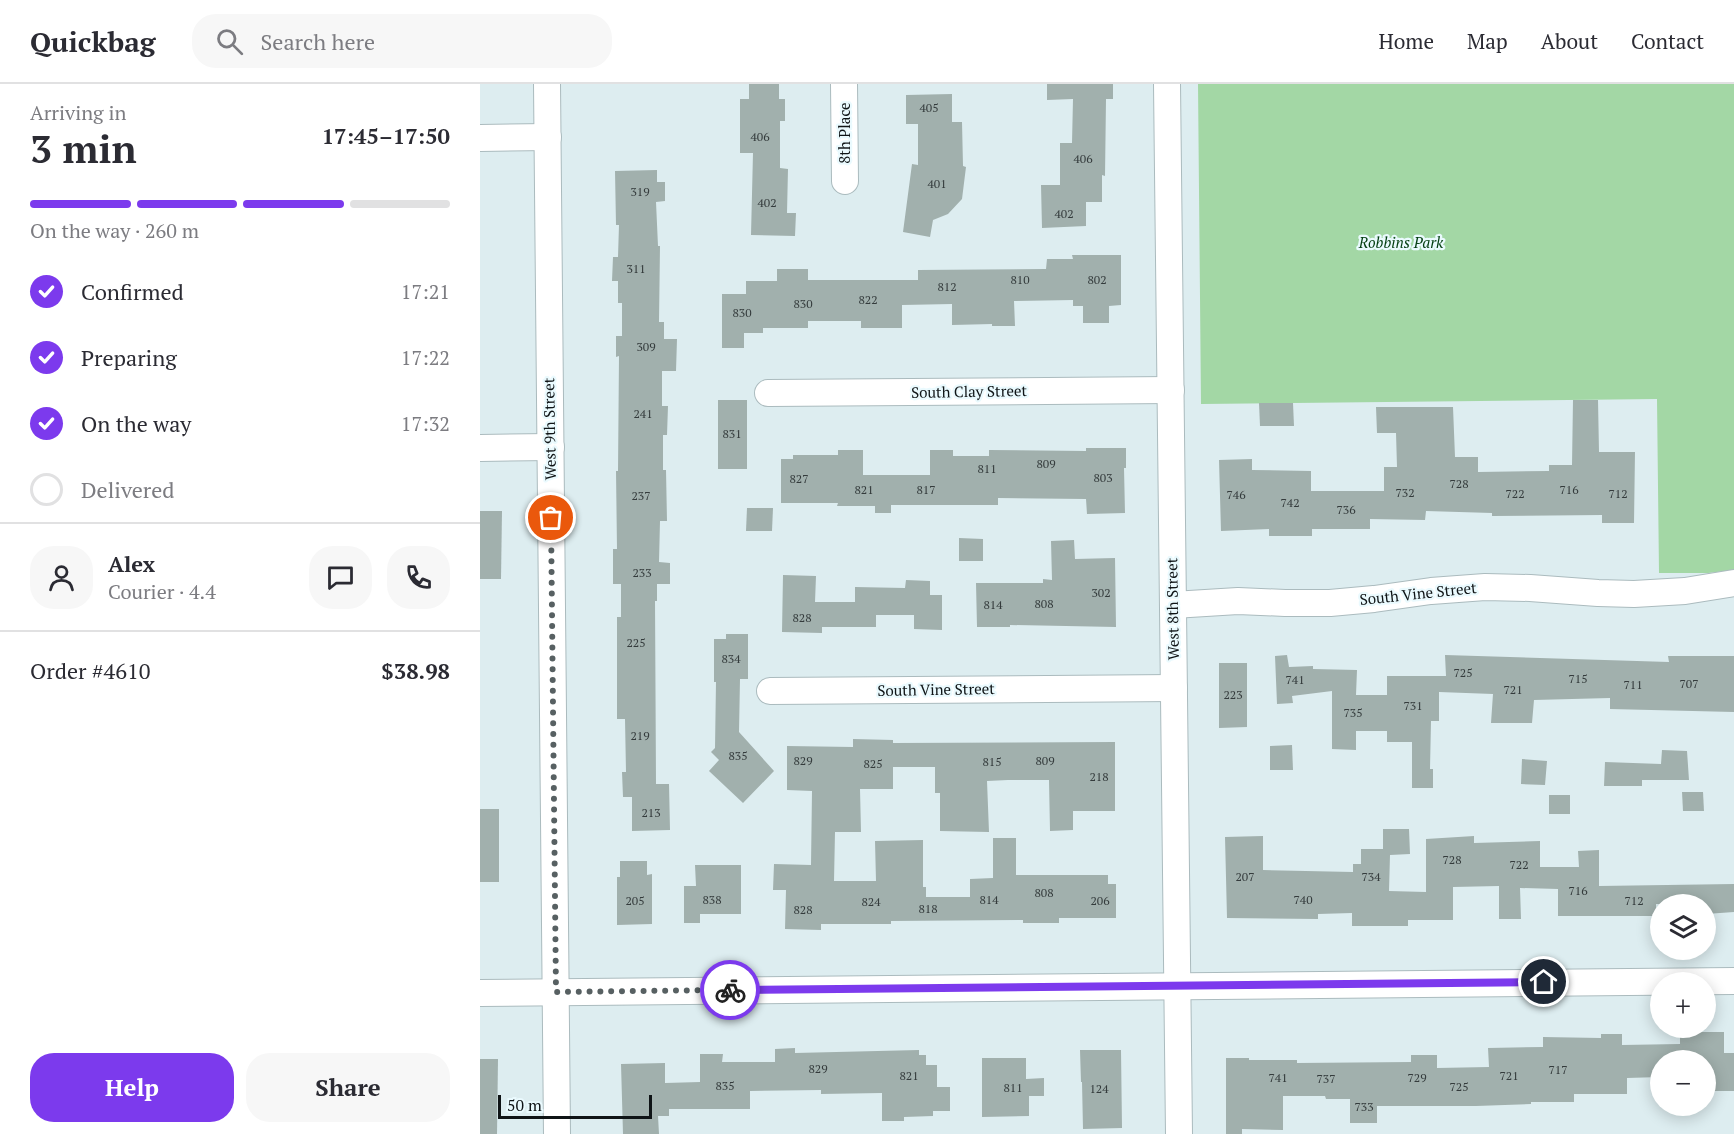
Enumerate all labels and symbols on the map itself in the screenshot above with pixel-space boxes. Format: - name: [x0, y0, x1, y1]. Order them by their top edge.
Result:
- house number: 405: [919, 100, 939, 115]
- street label: 8th Place: [834, 102, 854, 164]
- house number: 406: [750, 129, 770, 144]
- house number: 406: [1073, 151, 1093, 166]
- house number: 401: [927, 176, 947, 191]
- house number: 319: [630, 184, 650, 199]
- house number: 402: [757, 195, 777, 210]
- house number: 402: [1054, 206, 1074, 221]
- park label: Robbins Park: [1358, 232, 1444, 252]
- house number: 311: [626, 261, 646, 276]
- house number: 810: [1010, 272, 1030, 287]
- house number: 802: [1087, 272, 1107, 287]
- house number: 812: [937, 279, 957, 294]
- house number: 822: [858, 292, 878, 307]
- house number: 830: [793, 296, 813, 311]
- house number: 830: [732, 305, 752, 320]
- house number: 309: [636, 339, 656, 354]
- street label: West 9th Street: [538, 377, 560, 480]
- street label: South Clay Street: [911, 380, 1028, 402]
- house number: 241: [633, 406, 653, 421]
- house number: 831: [722, 426, 742, 441]
- house number: 809: [1036, 456, 1056, 471]
- house number: 811: [977, 461, 997, 476]
- house number: 803: [1093, 470, 1113, 485]
- house number: 827: [789, 471, 809, 486]
- house number: 728: [1449, 476, 1469, 491]
- house number: 821: [854, 482, 874, 497]
- house number: 817: [916, 482, 936, 497]
- house number: 716: [1559, 482, 1579, 497]
- house number: 732: [1395, 485, 1415, 500]
- house number: 722: [1505, 486, 1525, 501]
- house number: 712: [1608, 486, 1628, 501]
- house number: 746: [1226, 487, 1246, 502]
- house number: 237: [631, 488, 651, 503]
- pin: [525, 492, 576, 543]
- house number: 742: [1280, 495, 1300, 510]
- house number: 736: [1336, 502, 1356, 517]
- street label: West 8th Street: [1161, 557, 1183, 660]
- house number: 233: [632, 565, 652, 580]
- street label: South Vine Street: [1358, 577, 1478, 609]
- house number: 302: [1091, 585, 1111, 600]
- house number: 808: [1034, 596, 1054, 611]
- house number: 814: [983, 597, 1003, 612]
- house number: 828: [792, 610, 812, 625]
- house number: 225: [626, 635, 646, 650]
- house number: 834: [721, 651, 741, 666]
- house number: 725: [1453, 665, 1473, 680]
- house number: 715: [1568, 671, 1588, 686]
- house number: 741: [1285, 672, 1305, 687]
- house number: 707: [1679, 676, 1699, 691]
- house number: 711: [1623, 677, 1643, 692]
- street label: South Vine Street: [877, 678, 995, 700]
- house number: 721: [1503, 682, 1523, 697]
- house number: 223: [1223, 687, 1243, 702]
- house number: 731: [1403, 698, 1423, 713]
- house number: 735: [1343, 705, 1363, 720]
- house number: 219: [630, 728, 650, 743]
- house number: 835: [728, 748, 748, 763]
- house number: 829: [793, 753, 813, 768]
- house number: 809: [1035, 753, 1055, 768]
- house number: 815: [982, 754, 1002, 769]
- house number: 825: [863, 756, 883, 771]
- house number: 218: [1089, 769, 1109, 784]
- house number: 213: [641, 805, 661, 820]
- house number: 728: [1442, 852, 1462, 867]
- house number: 722: [1509, 857, 1529, 872]
- house number: 207: [1235, 869, 1255, 884]
- house number: 734: [1361, 869, 1381, 884]
- house number: 716: [1568, 883, 1588, 898]
- house number: 808: [1034, 885, 1054, 900]
- house number: 838: [702, 892, 722, 907]
- house number: 814: [979, 892, 999, 907]
- house number: 740: [1293, 892, 1313, 907]
- house number: 205: [625, 893, 645, 908]
- house number: 206: [1090, 893, 1110, 908]
- house number: 712: [1624, 893, 1644, 908]
- house number: 824: [861, 894, 881, 909]
- house number: 818: [918, 901, 938, 916]
- house number: 828: [793, 902, 813, 917]
- pin: [1518, 956, 1569, 1007]
- courier: [700, 960, 760, 1020]
- house number: 829: [808, 1061, 828, 1076]
- house number: 717: [1548, 1062, 1568, 1077]
- house number: 821: [899, 1068, 919, 1083]
- house number: 721: [1499, 1068, 1519, 1083]
- house number: 741: [1268, 1070, 1288, 1085]
- house number: 729: [1407, 1070, 1427, 1085]
- house number: 737: [1316, 1071, 1336, 1086]
- house number: 835: [715, 1078, 735, 1093]
- house number: 725: [1449, 1079, 1469, 1094]
- house number: 811: [1003, 1080, 1023, 1095]
- house number: 124: [1089, 1081, 1109, 1096]
- scale bar: [498, 1092, 652, 1120]
- house number: 733: [1354, 1099, 1374, 1114]

